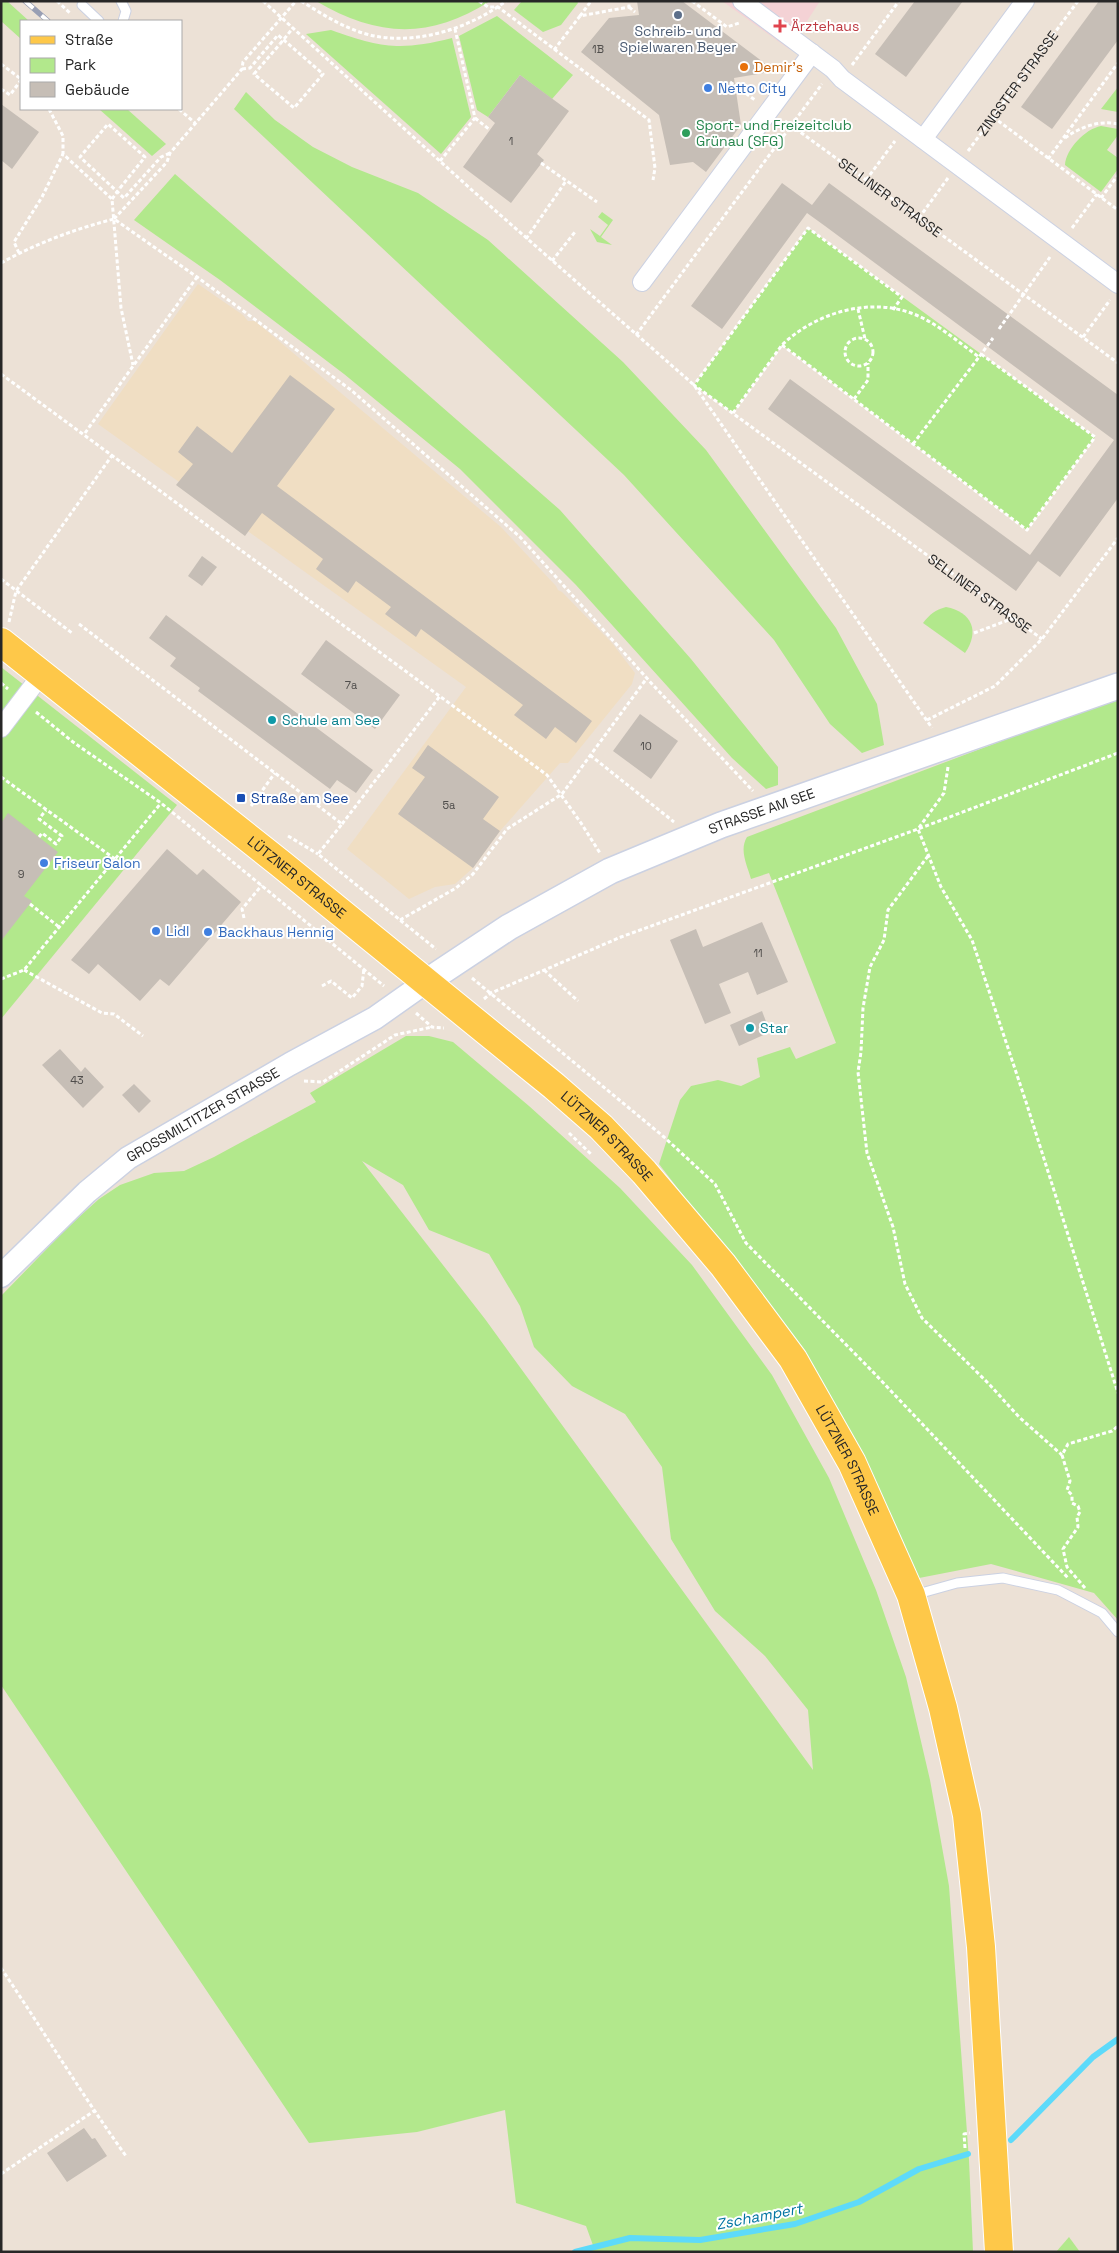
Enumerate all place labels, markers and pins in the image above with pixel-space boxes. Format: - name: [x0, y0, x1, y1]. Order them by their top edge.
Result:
- marker: Schreib- und Spielwaren Beyer: [672, 9, 684, 21]
- place label: Ärztehaus: [791, 17, 859, 35]
- marker: Ärztehaus: [773, 19, 787, 33]
- place label: Schreib- und Spielwaren Beyer: [619, 22, 737, 56]
- place label: Demir's: [754, 58, 803, 76]
- marker: Demir's: [738, 61, 750, 73]
- place label: Netto City: [718, 79, 786, 97]
- marker: Netto City: [702, 82, 714, 94]
- place label: Sport- und Freizeitclub Grünau (SFG): [696, 116, 852, 150]
- marker: Sport- und Freizeitclub Grünau (SFG): [680, 127, 692, 139]
- place label: Schule am See: [282, 711, 380, 729]
- marker: Schule am See: [266, 714, 278, 726]
- place label: Straße am See: [251, 789, 349, 807]
- marker: Straße am See: [235, 792, 247, 804]
- place label: Friseur Salon: [54, 854, 141, 872]
- marker: Friseur Salon: [38, 857, 50, 869]
- place label: Lidl: [166, 922, 190, 940]
- place label: Backhaus Hennig: [218, 923, 334, 941]
- marker: Lidl: [150, 925, 162, 937]
- marker: Backhaus Hennig: [202, 926, 214, 938]
- place label: Star: [760, 1019, 788, 1037]
- marker: Star: [744, 1022, 756, 1034]

